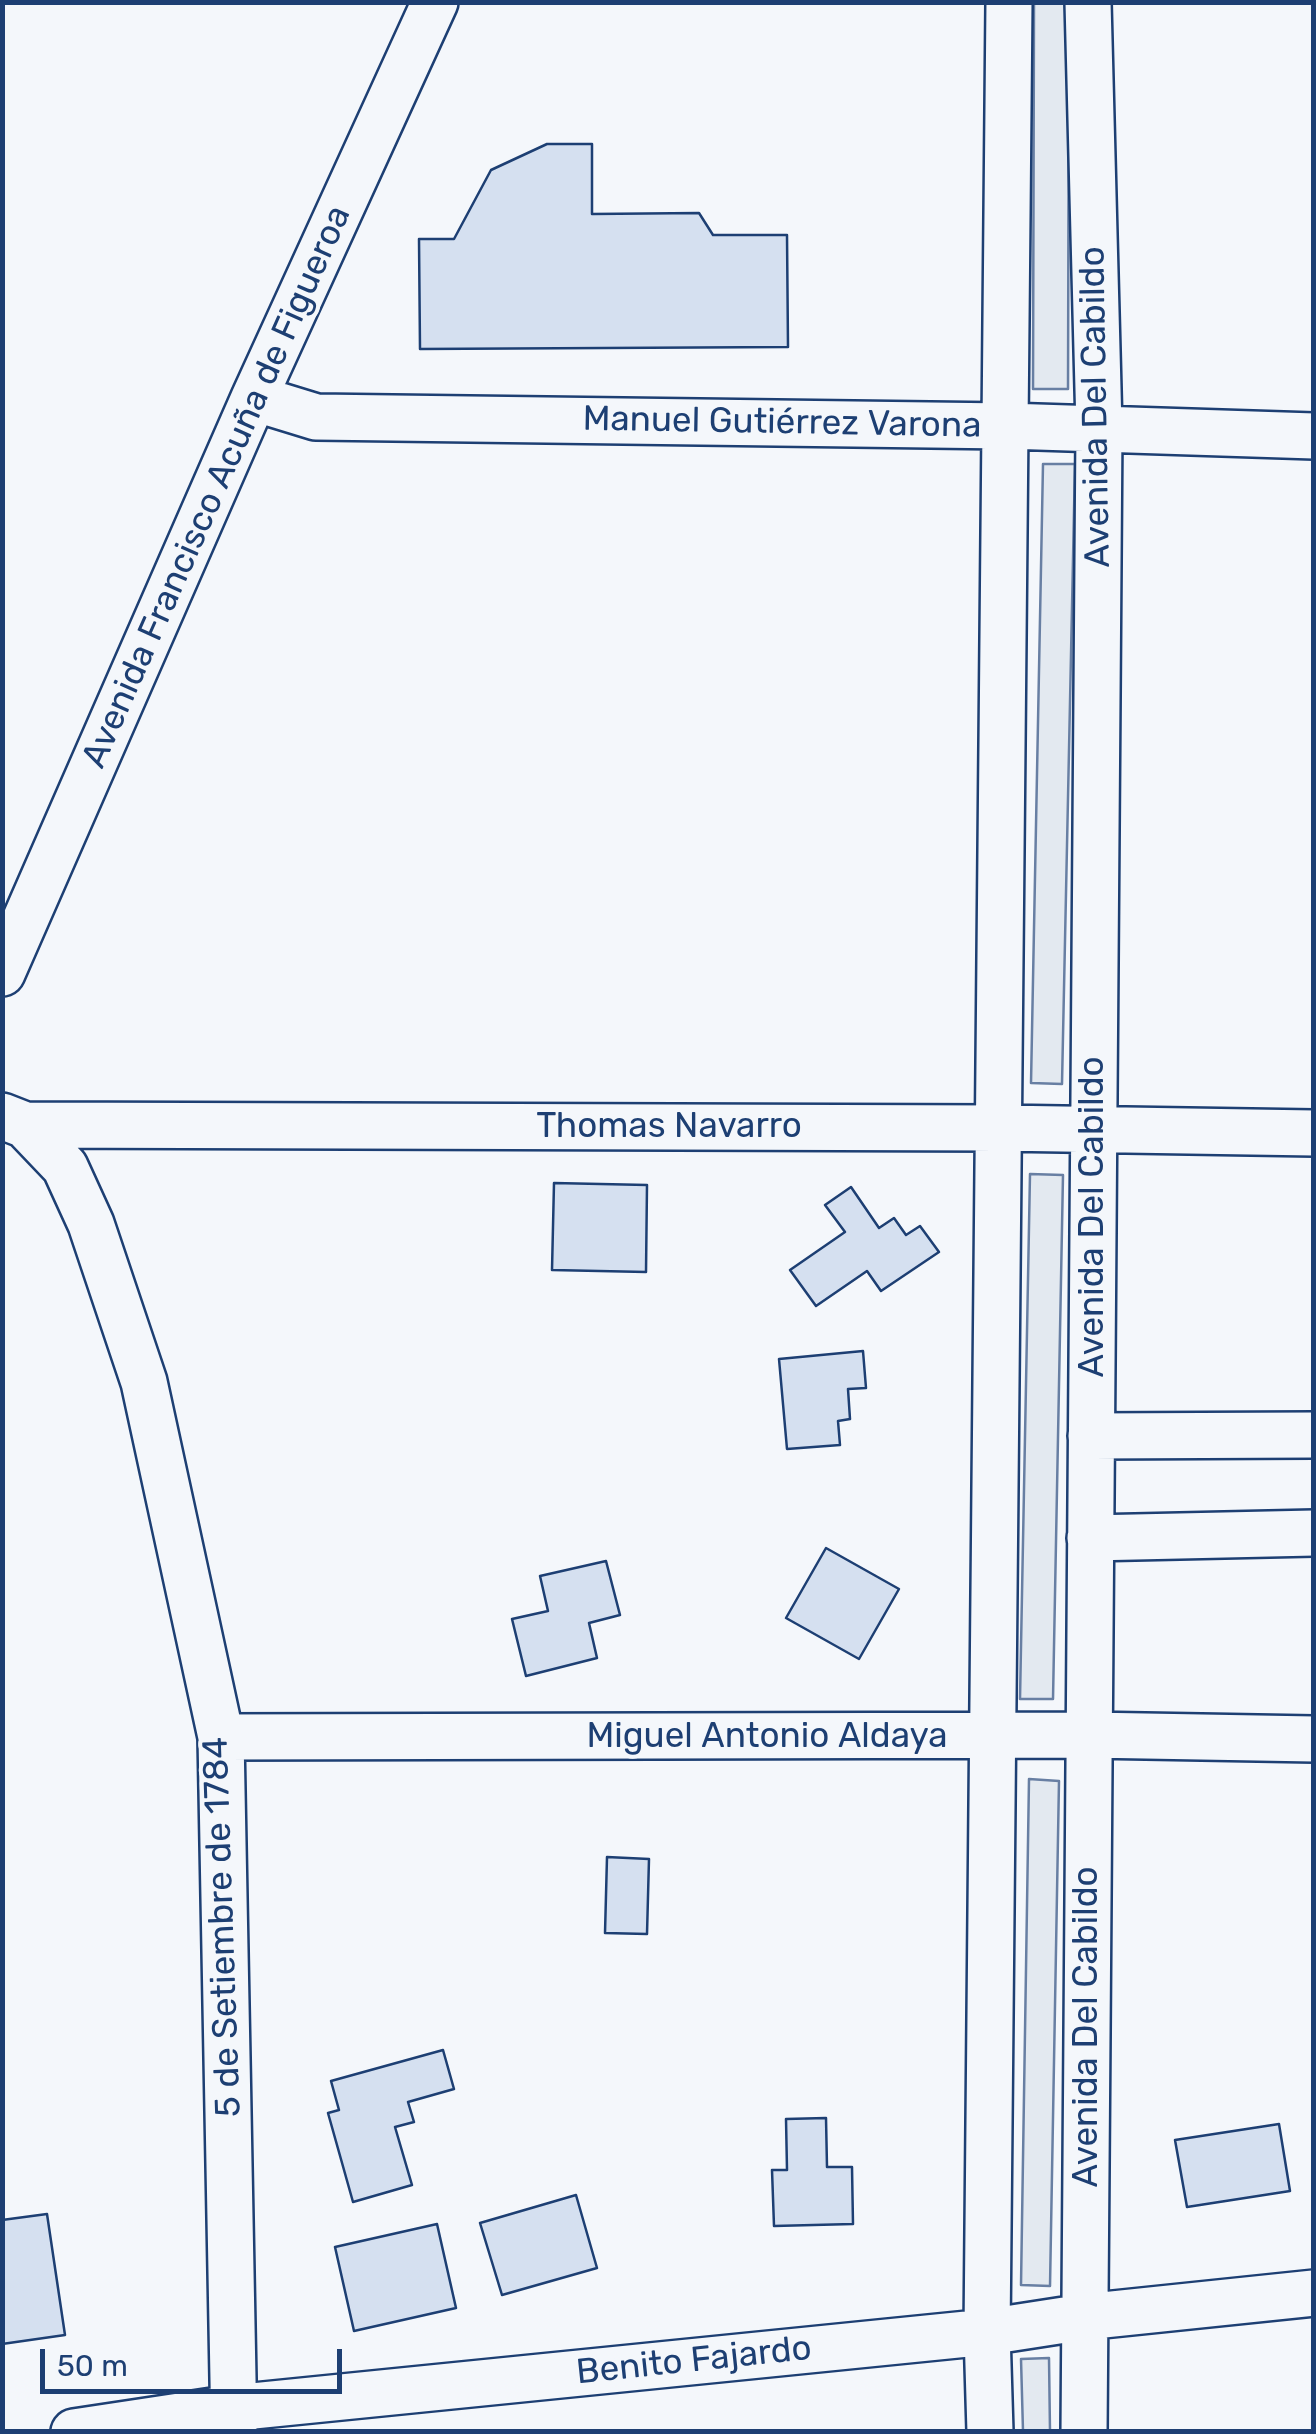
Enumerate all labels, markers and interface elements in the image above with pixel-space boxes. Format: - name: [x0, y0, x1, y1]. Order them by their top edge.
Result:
- street label: Avenida Francisco Acuña de Figueroa: [74, 199, 360, 775]
- street label: Avenida Del Cabildo: [1072, 246, 1120, 568]
- street label: Manuel Gutiérrez Varona: [582, 399, 982, 447]
- street label: Avenida Del Cabildo: [1072, 1056, 1114, 1378]
- street label: Thomas Navarro: [536, 1106, 802, 1148]
- street label: Miguel Antonio Aldaya: [586, 1716, 948, 1758]
- street label: 5 de Setiembre de 1784: [195, 1736, 251, 2118]
- street label: Avenida Del Cabildo: [1066, 1866, 1108, 2188]
- street label: Benito Fajardo: [574, 2328, 814, 2394]
- scale bar: [45, 2329, 348, 2391]
- text: 50 m: [57, 2348, 128, 2384]

